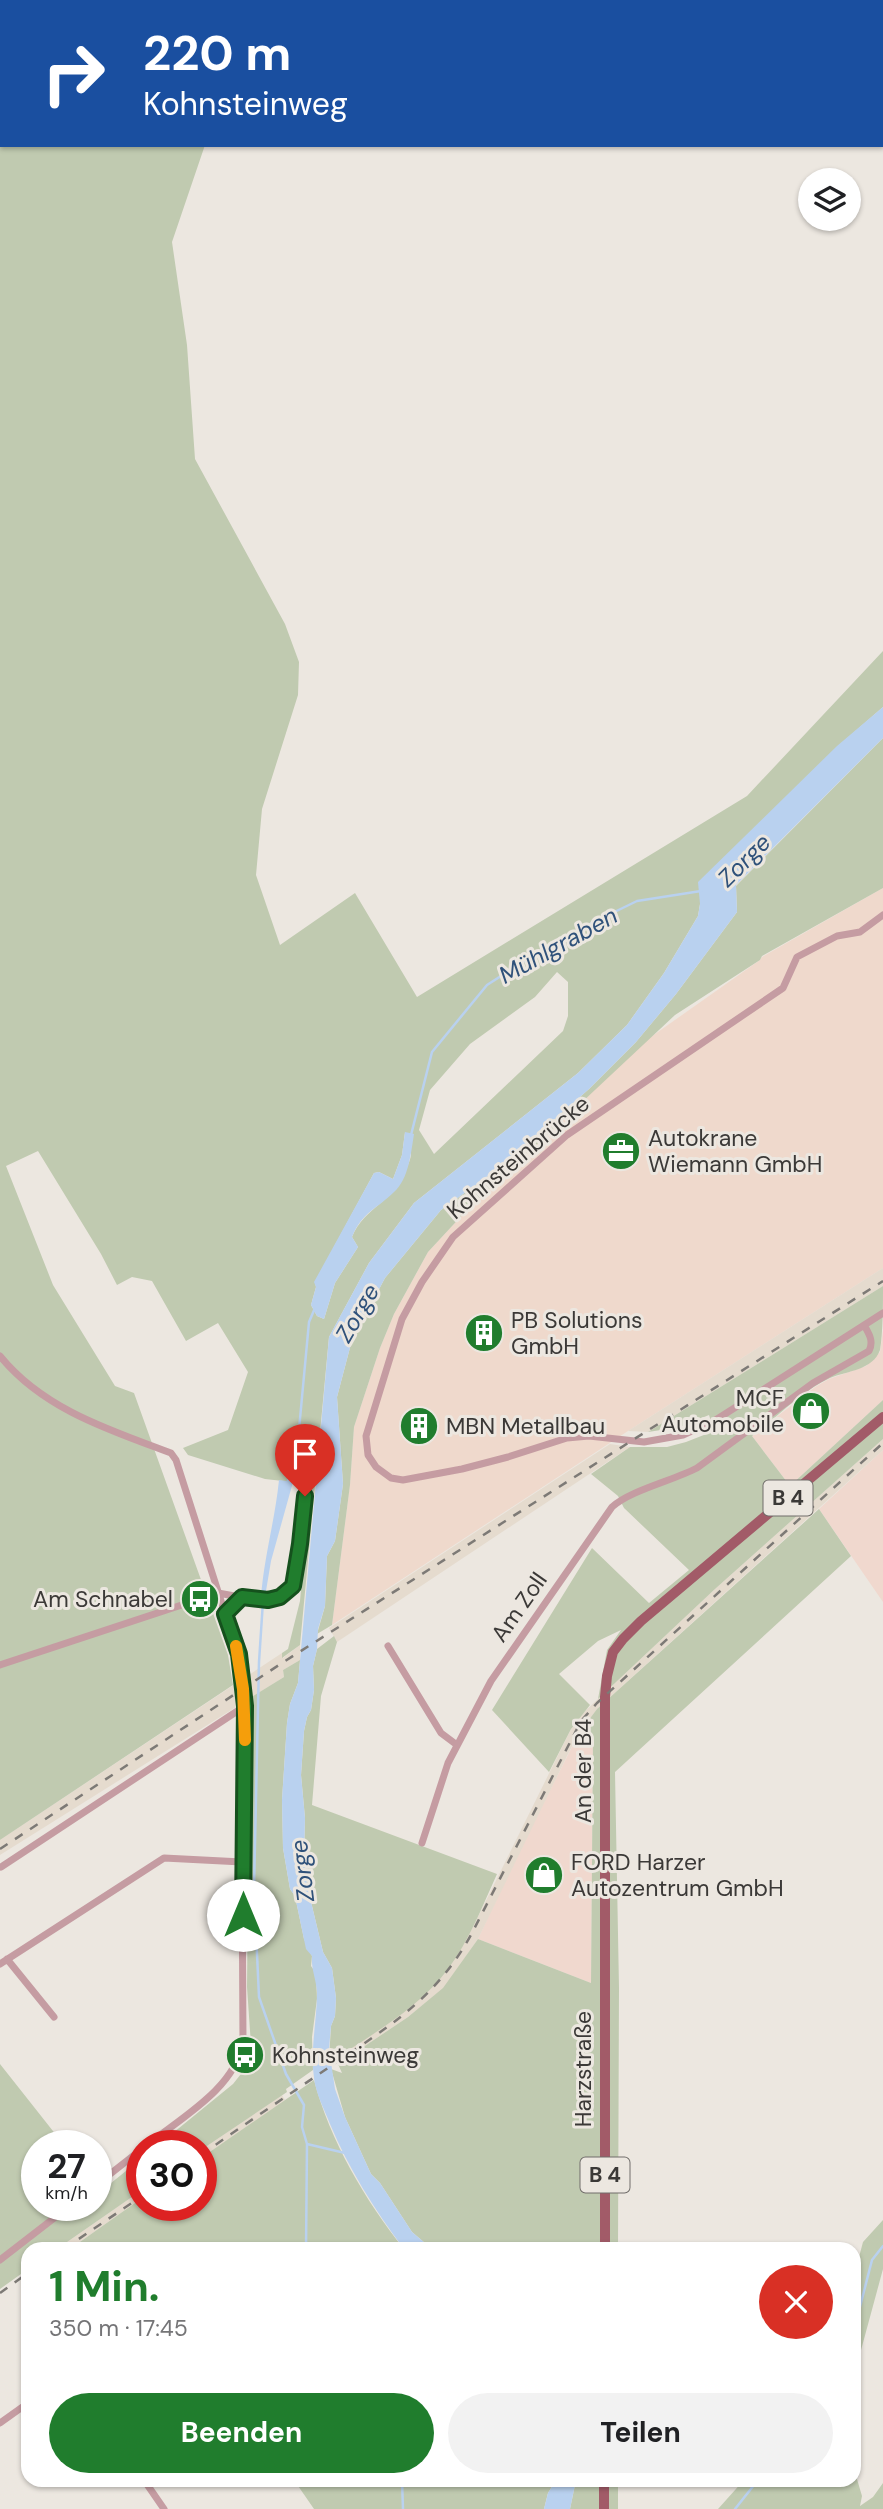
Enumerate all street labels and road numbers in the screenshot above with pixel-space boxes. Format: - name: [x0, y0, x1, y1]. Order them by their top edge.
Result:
- street label: Kohnsteinbrücke: [440, 1089, 596, 1225]
- road number: B 4: [764, 1480, 812, 1516]
- street label: Am Zoll: [484, 1566, 554, 1648]
- street label: An der B4: [568, 1719, 598, 1823]
- street label: Harzstraße: [568, 2011, 598, 2127]
- road number: B 4: [580, 2158, 630, 2192]

